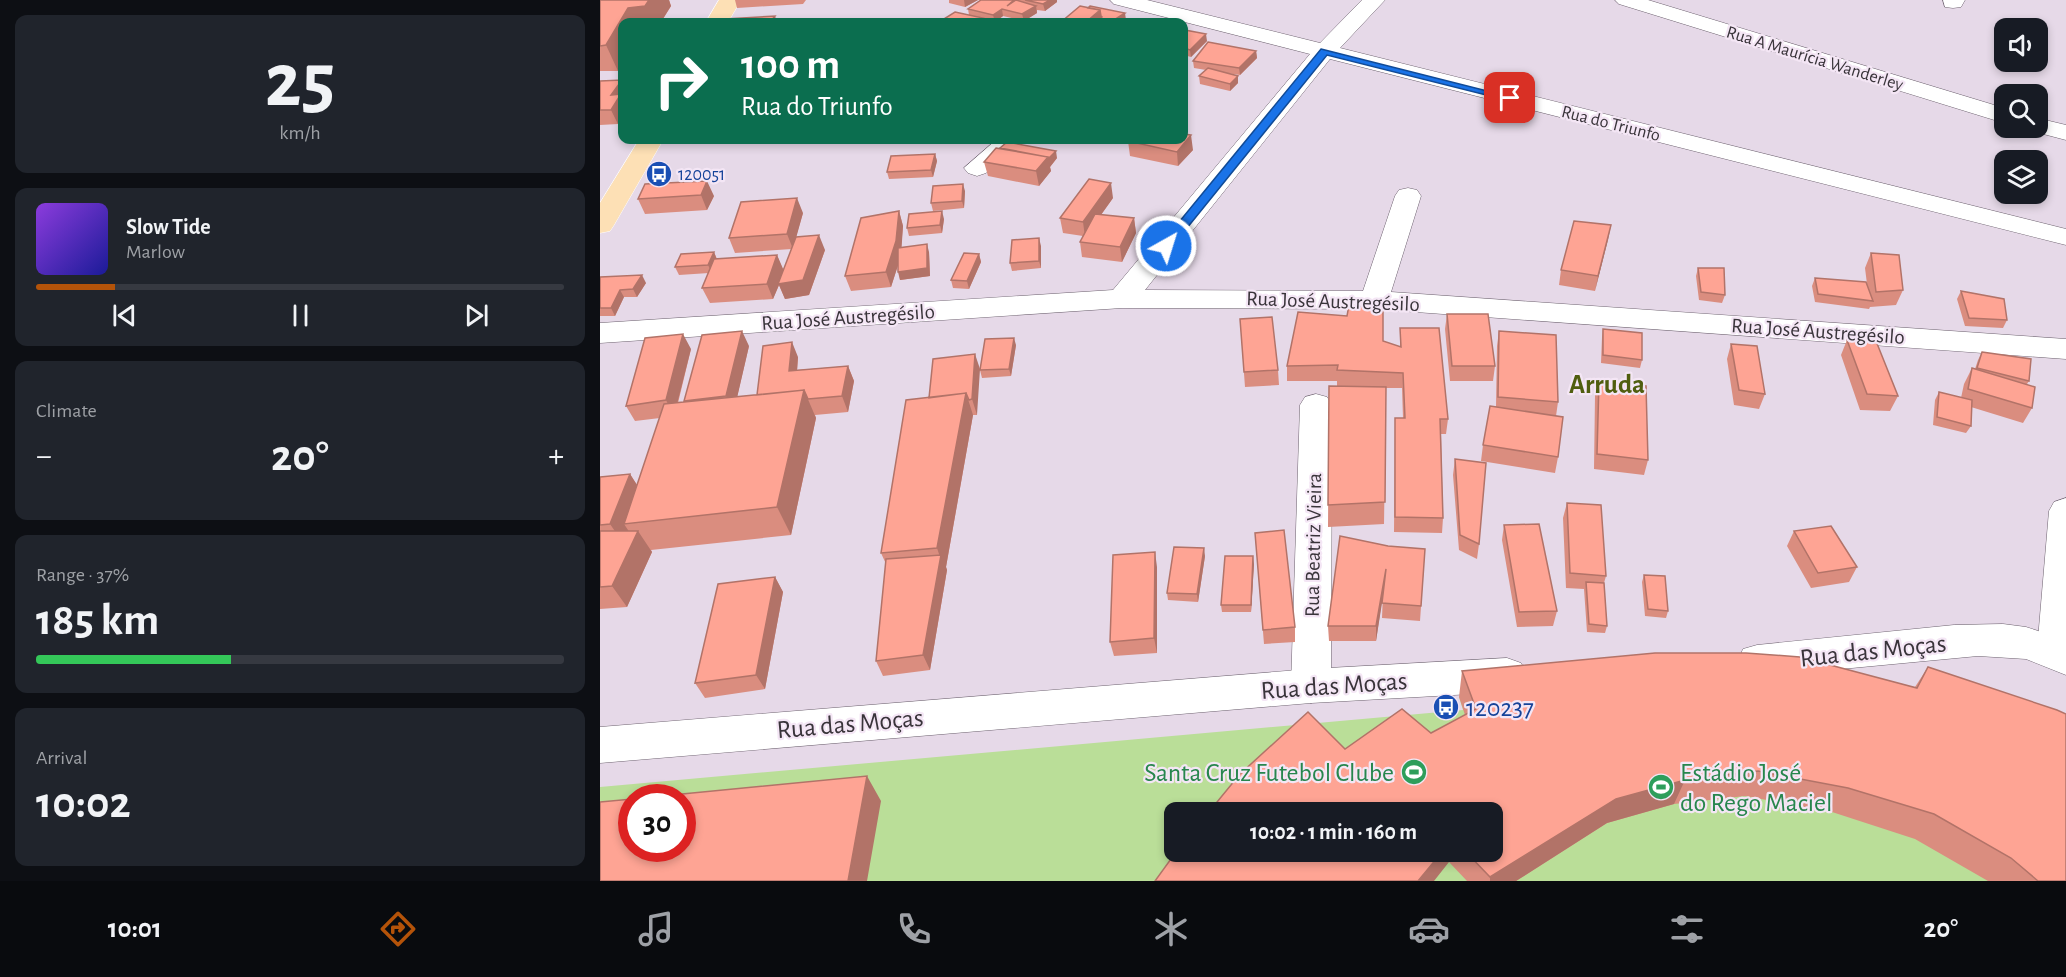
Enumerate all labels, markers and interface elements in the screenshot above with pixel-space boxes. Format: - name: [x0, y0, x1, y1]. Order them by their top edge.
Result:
- map controls: [1994, 18, 2048, 204]
- button: sound: [1994, 18, 2048, 72]
- street label: Rua A Maurícia Wanderley: [1724, 23, 1906, 95]
- icon: right: [642, 42, 720, 120]
- text: 25: [265, 43, 335, 121]
- text: 100 m: [741, 44, 840, 86]
- pin: [1484, 72, 1535, 123]
- icon: arrive: [1493, 81, 1526, 114]
- button: search: [1994, 84, 2048, 138]
- text: Rua do Triunfo: [741, 93, 893, 120]
- street label: Rua do Triunfo: [1560, 103, 1662, 145]
- text: km/h: [279, 123, 321, 143]
- button: layers: [1994, 150, 2048, 204]
- bus stop icon: 120051: [644, 159, 674, 189]
- place label: 120051: [678, 166, 725, 184]
- position arrow: [1134, 214, 1198, 278]
- text: Slow Tide: [126, 216, 211, 238]
- text: Marlow: [126, 242, 185, 262]
- street label: Rua José Austregésilo: [1246, 288, 1420, 315]
- icon: previous: [108, 299, 141, 332]
- icon: pause: [284, 299, 317, 332]
- icon: next: [460, 299, 493, 332]
- street label: Rua José Austregésilo: [761, 301, 935, 334]
- street label: Rua José Austregésilo: [1731, 315, 1905, 348]
- district label: Arruda: [1569, 371, 1645, 398]
- text: Climate: [36, 401, 97, 421]
- text: 20°: [271, 434, 329, 479]
- text: −: [36, 440, 52, 473]
- text: +: [548, 440, 564, 473]
- street label: Rua Beatriz Vieira: [1302, 472, 1325, 617]
- text: Range · 37%: [36, 565, 129, 585]
- text: 185 km: [36, 598, 159, 643]
- street label: Rua das Moças: [1799, 630, 1948, 672]
- street label: Rua das Moças: [1260, 668, 1408, 704]
- bus stop icon: 120237: [1431, 692, 1461, 722]
- place label: 120237: [1466, 695, 1534, 721]
- street label: Rua das Moças: [776, 705, 924, 743]
- text: Arrival: [36, 748, 87, 768]
- sports icon: Santa Cruz Futebol Clube: [1399, 757, 1429, 787]
- place label: Santa Cruz Futebol Clube: [1144, 760, 1394, 786]
- place label: Estádio José do Rego Maciel: [1680, 760, 1832, 816]
- sports icon: Estádio José do Rego Maciel: [1646, 772, 1676, 802]
- text: 10:02: [36, 781, 131, 826]
- speed limit sign: 30: [618, 784, 696, 862]
- text: 10:02 · 1 min · 160 m: [1250, 821, 1417, 843]
- icon: directions: [377, 908, 419, 950]
- icon: music: [635, 908, 677, 950]
- icon: phone: [893, 908, 935, 950]
- icon: climate: [1150, 908, 1192, 950]
- icon: car: [1408, 908, 1450, 950]
- icon: filters: [1666, 908, 1708, 950]
- text: 10:01: [108, 915, 162, 942]
- text: 20°: [1923, 915, 1958, 942]

